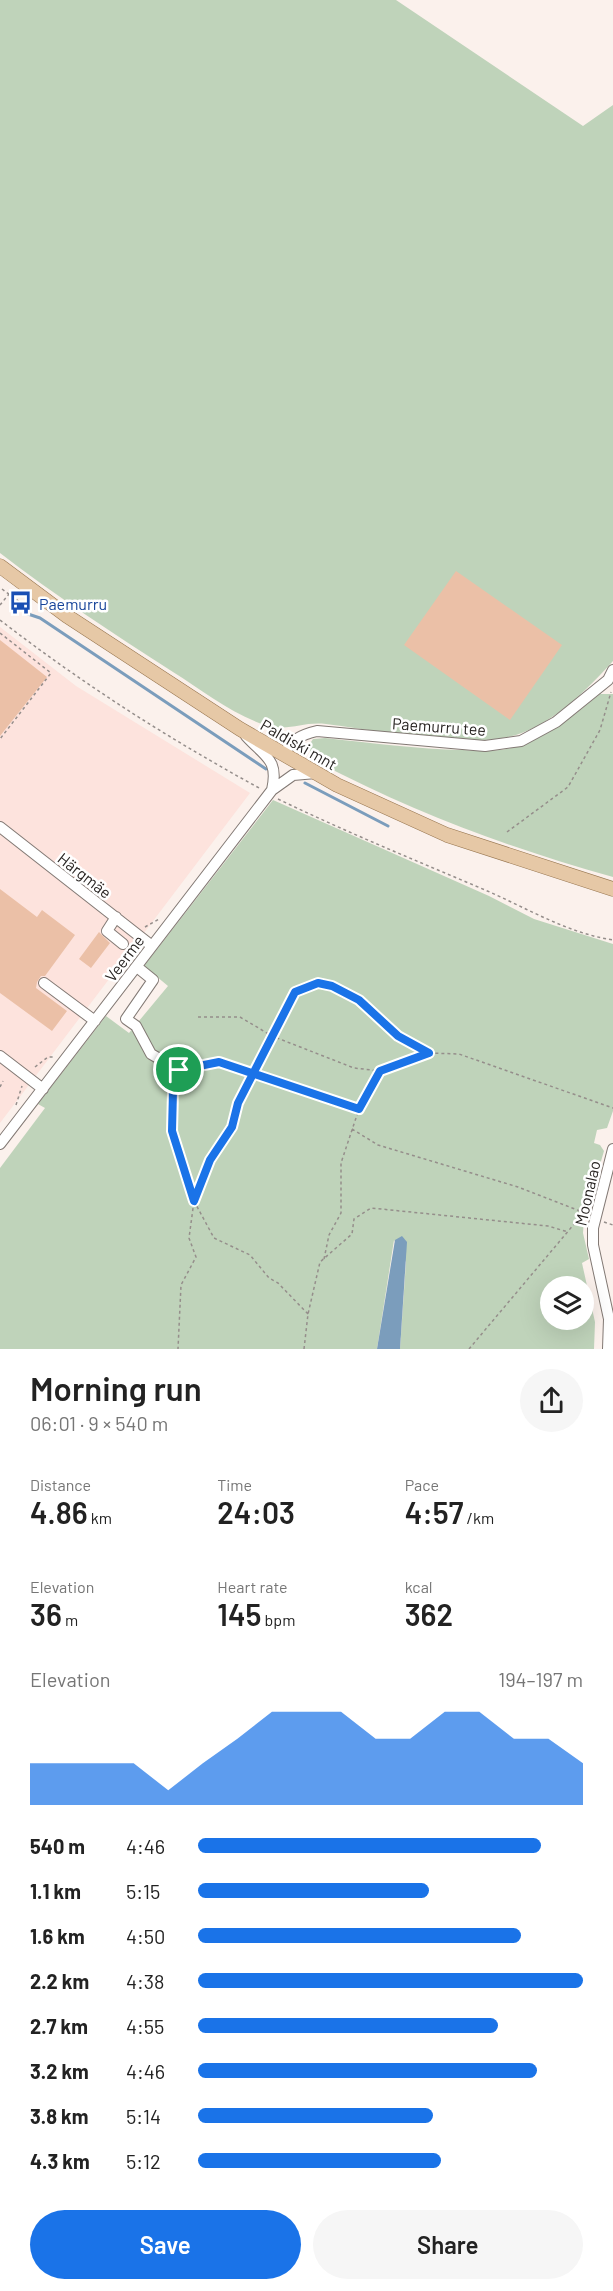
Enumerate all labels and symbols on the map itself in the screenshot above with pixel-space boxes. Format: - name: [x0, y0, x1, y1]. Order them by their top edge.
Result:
- bus stop icon: Paemurru: [8, 590, 34, 616]
- place label: Paemurru: [39, 594, 107, 613]
- street label: Paemurru tee: [391, 713, 487, 739]
- street label: Paldiski mnt: [258, 715, 340, 773]
- street label: Härgmäe: [54, 848, 116, 902]
- street label: Veerme: [100, 931, 148, 985]
- pin: [153, 1044, 204, 1095]
- street label: Moonalao: [570, 1159, 604, 1227]

